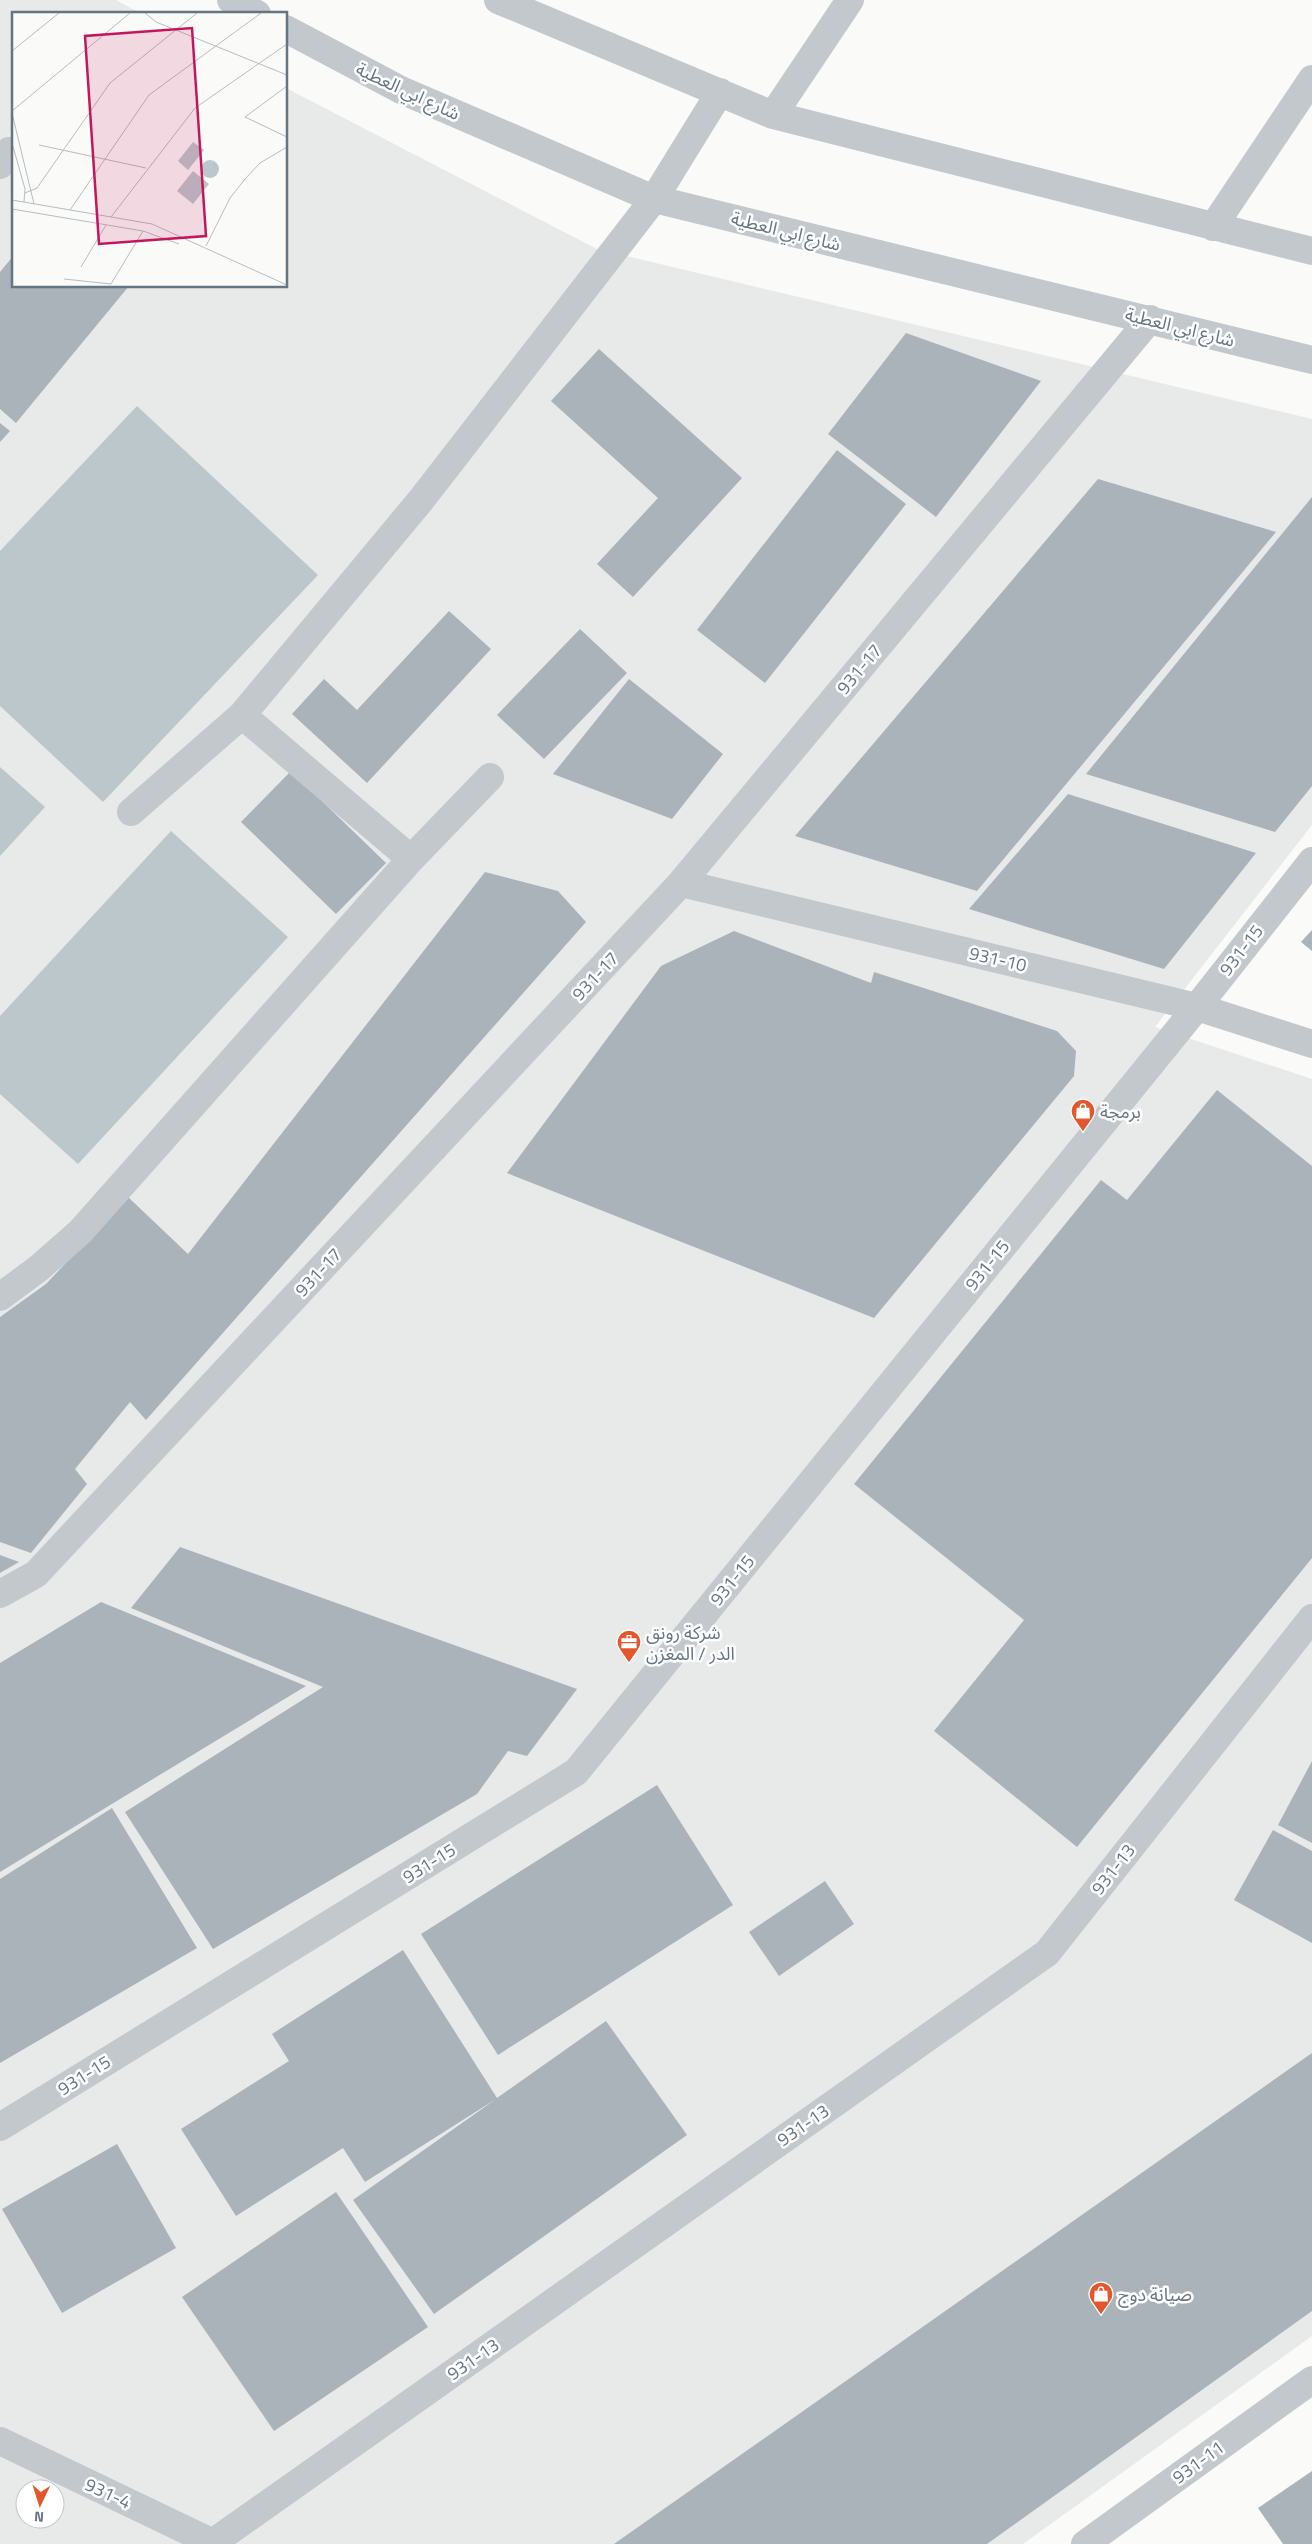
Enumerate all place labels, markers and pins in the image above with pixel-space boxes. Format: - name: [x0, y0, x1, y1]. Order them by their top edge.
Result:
- shop icon: برمجة: [1070, 1098, 1096, 1132]
- place label: برمجة: [1100, 1098, 1141, 1125]
- place label: شركة رونق الدر / المغزن: [646, 1619, 735, 1667]
- office icon: شركة رونق الدر / المغزن: [616, 1629, 642, 1663]
- shop icon: صيانة دوج: [1088, 2281, 1114, 2315]
- place label: صيانة دوج: [1118, 2281, 1192, 2308]

